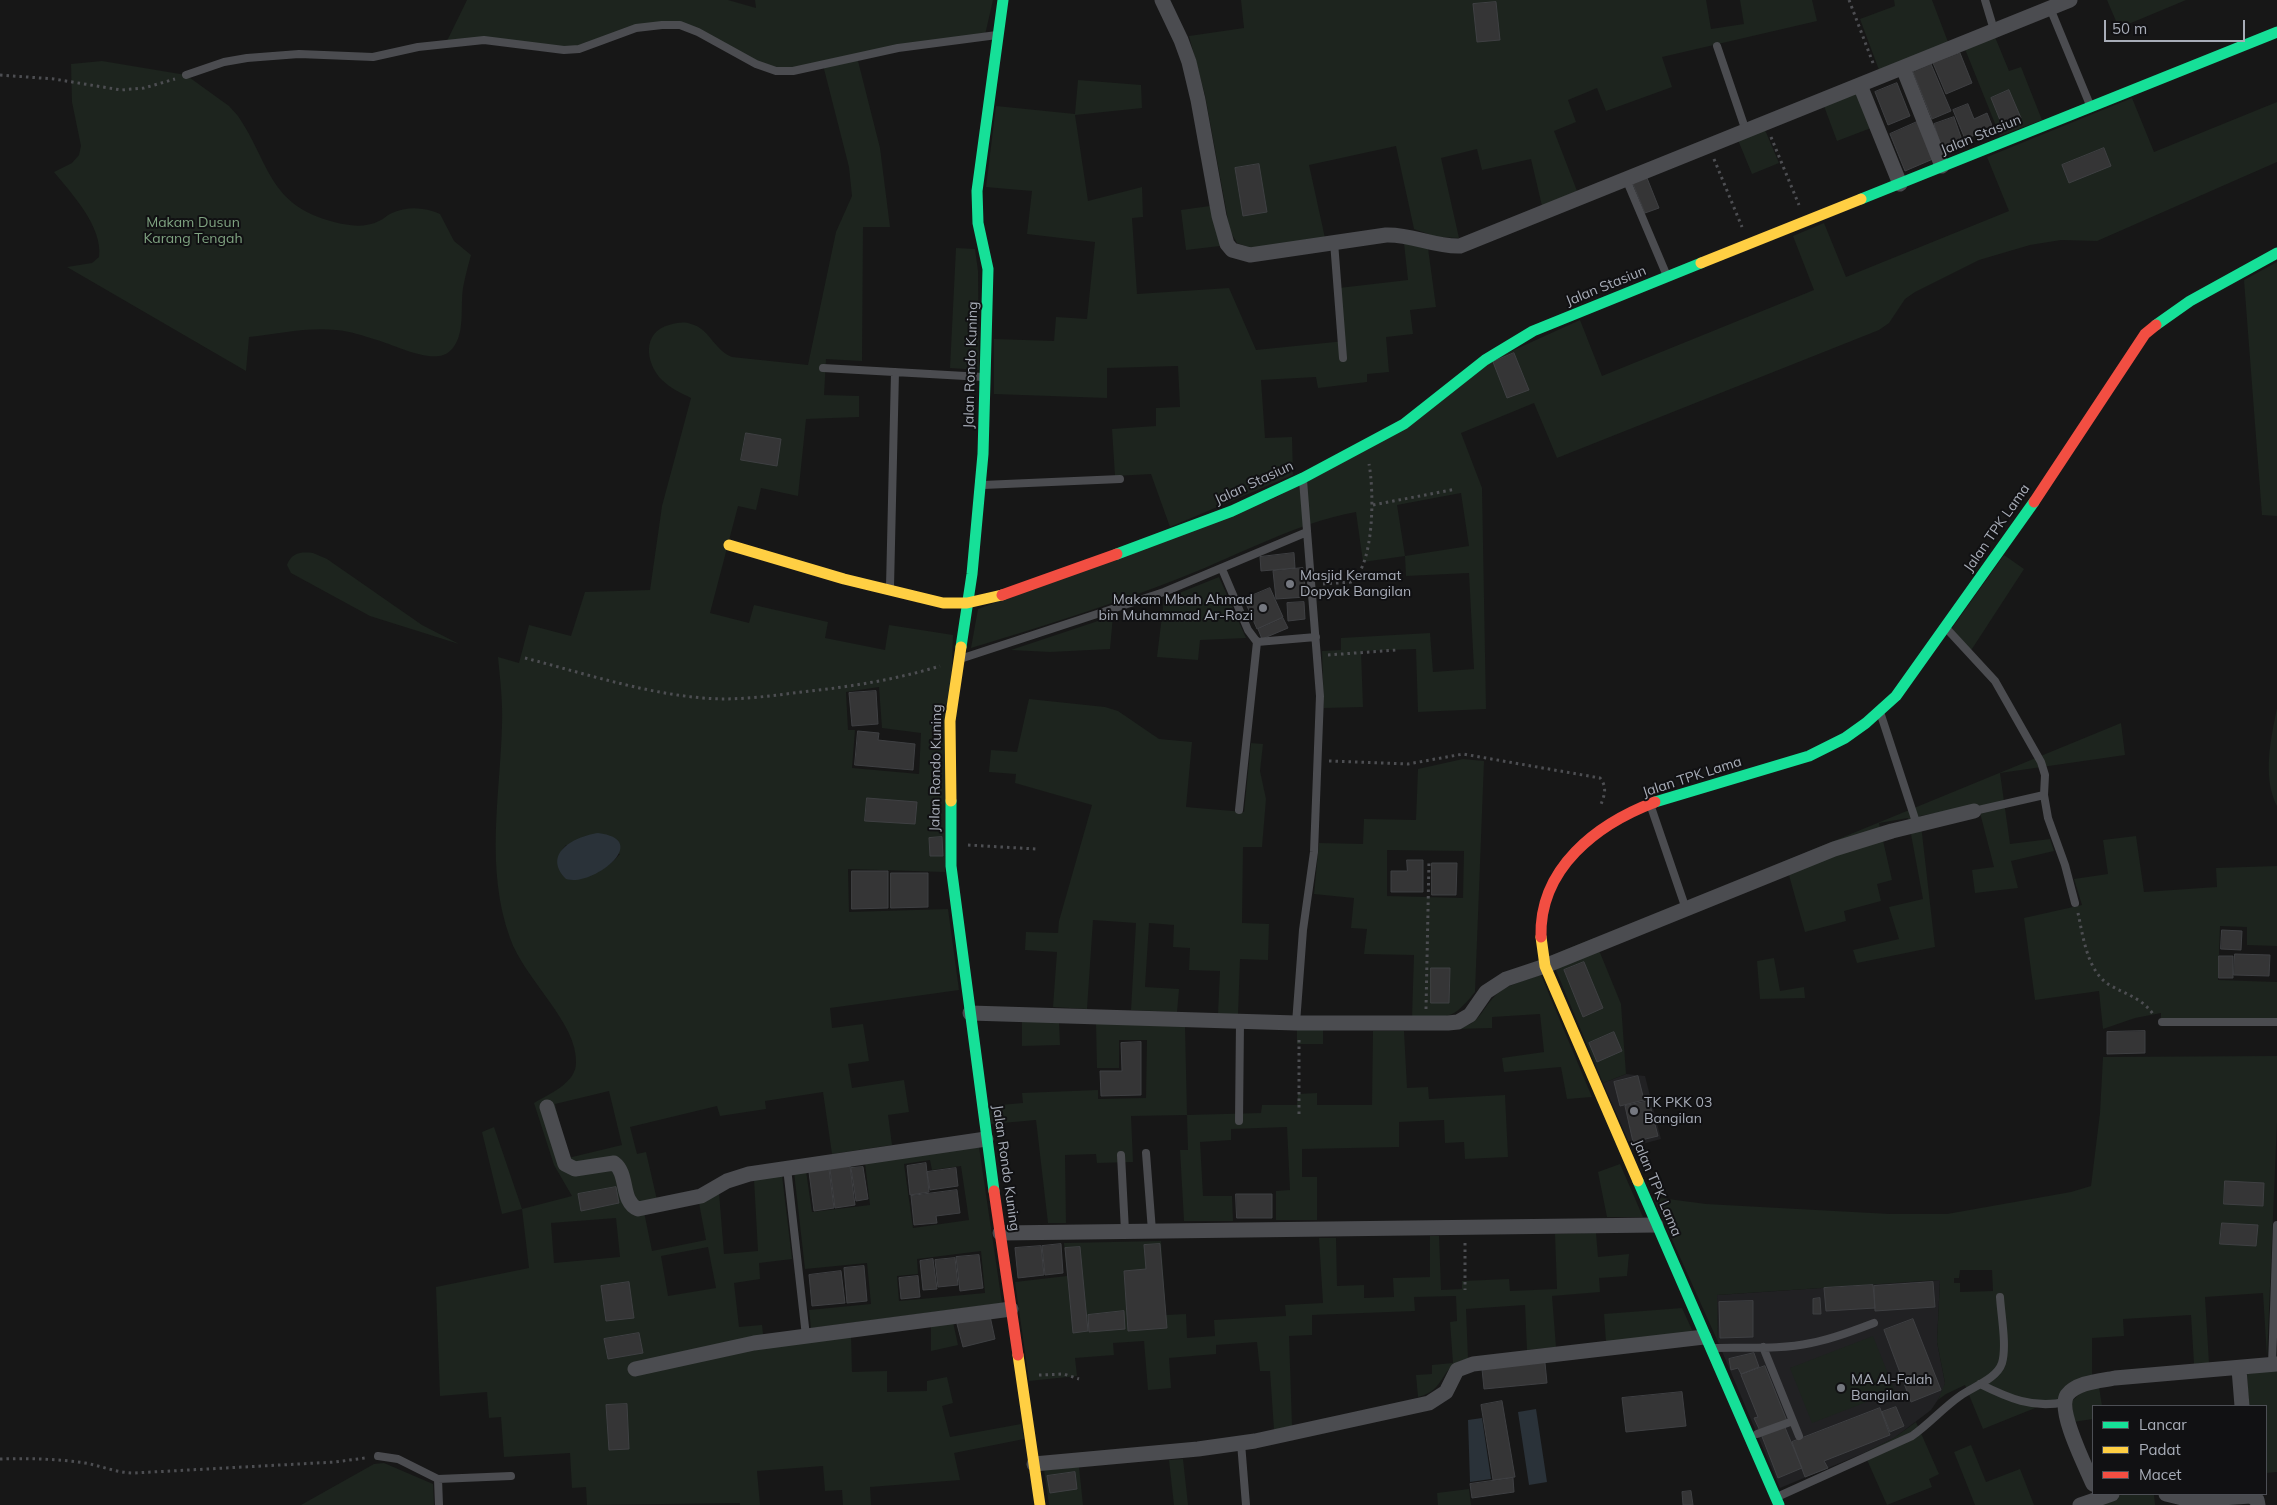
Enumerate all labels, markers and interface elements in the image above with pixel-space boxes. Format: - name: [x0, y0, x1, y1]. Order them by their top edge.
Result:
- scale bar: [2107, 10, 2248, 42]
- text: 50 m: [2112, 19, 2147, 38]
- street label: Jalan Stasiun: [1938, 111, 2024, 159]
- park label: Makam Dusun Karang Tengah: [143, 215, 243, 248]
- street label: Jalan Stasiun: [1563, 262, 1649, 310]
- street label: Jalan Rondo Kuning: [960, 301, 982, 429]
- street label: Jalan Stasiun: [1212, 457, 1296, 509]
- street label: Jalan TPK Lama: [1960, 481, 2034, 575]
- place label: Masjid Keramat Dopyak Bangilan: [1300, 568, 1411, 600]
- marker: Masjid Keramat Dopyak Bangilan: [1284, 578, 1296, 590]
- place label: Makam Mbah Ahmad bin Muhammad Ar-Rozi: [1099, 592, 1253, 624]
- marker: Makam Mbah Ahmad bin Muhammad Ar-Rozi: [1257, 602, 1269, 614]
- street label: Jalan Rondo Kuning: [926, 704, 946, 832]
- street label: Jalan TPK Lama: [1640, 753, 1744, 801]
- place label: TK PKK 03 Bangilan: [1644, 1095, 1712, 1128]
- street label: Jalan Rondo Kuning: [989, 1104, 1023, 1232]
- marker: TK PKK 03 Bangilan: [1628, 1105, 1640, 1117]
- street label: Jalan TPK Lama: [1629, 1137, 1685, 1239]
- place label: MA Al-Falah Bangilan: [1851, 1372, 1932, 1404]
- marker: MA Al-Falah Bangilan: [1835, 1382, 1847, 1394]
- legend: [2092, 1405, 2267, 1495]
- text: Lancar: [2139, 1415, 2187, 1434]
- text: Padat: [2139, 1440, 2181, 1459]
- text: Macet: [2139, 1465, 2182, 1484]

